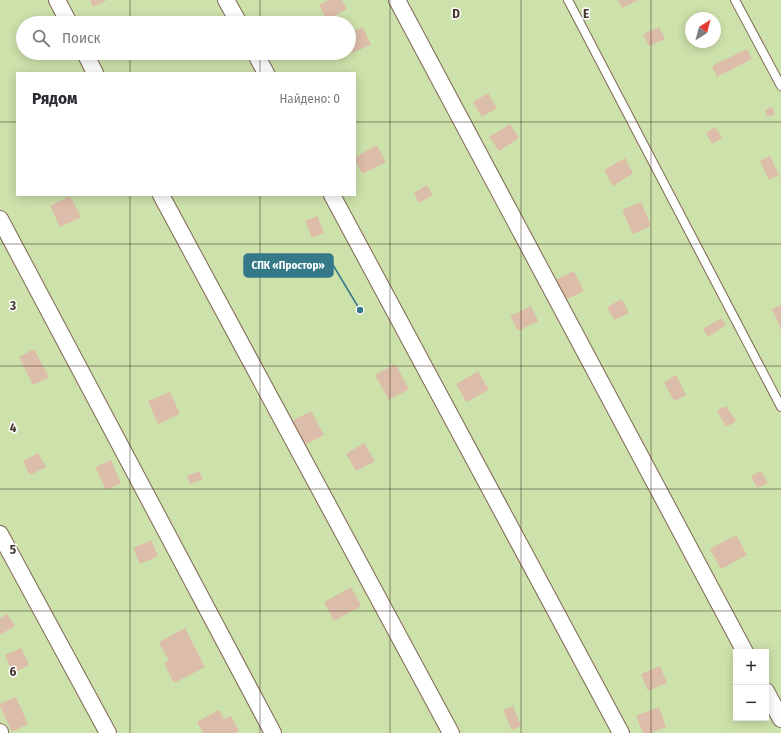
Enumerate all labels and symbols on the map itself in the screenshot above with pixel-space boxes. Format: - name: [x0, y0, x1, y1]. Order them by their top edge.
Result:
- text: D: [452, 6, 460, 21]
- text: E: [583, 6, 589, 21]
- north arrow: [685, 12, 721, 48]
- callout: СПК «Простор»: [244, 254, 333, 277]
- text: СПК «Простор»: [251, 259, 325, 272]
- text: 3: [9, 298, 16, 313]
- text: 4: [10, 420, 17, 435]
- text: 5: [10, 542, 16, 557]
- text: 6: [10, 664, 17, 679]

